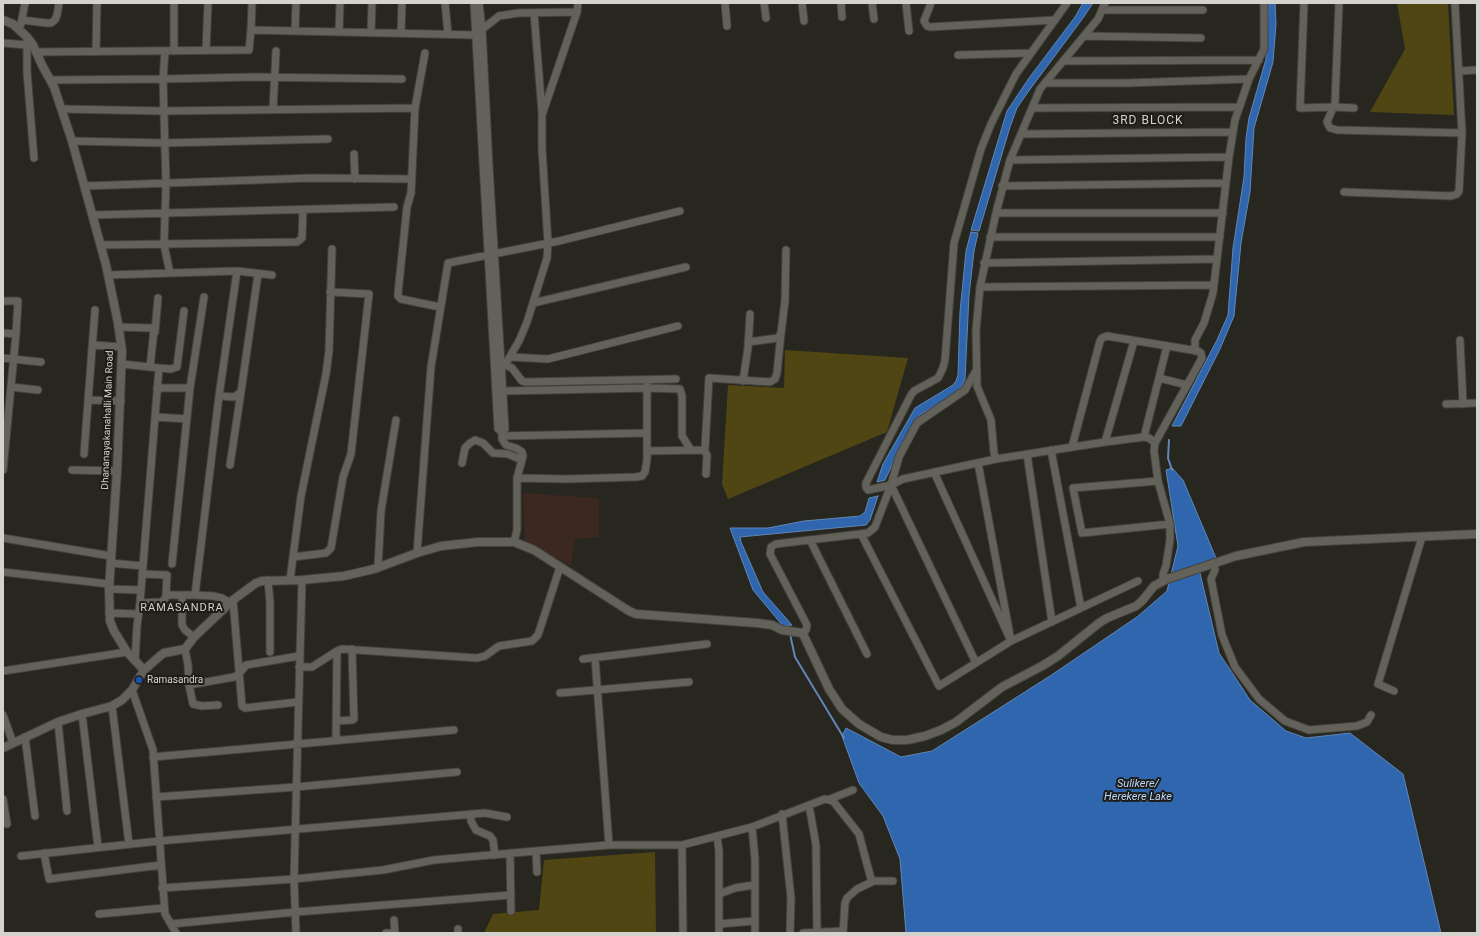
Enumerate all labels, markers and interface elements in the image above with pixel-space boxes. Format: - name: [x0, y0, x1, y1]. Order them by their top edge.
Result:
- district label: 3RD BLOCK: [1112, 114, 1184, 128]
- street label: Dhananayakanahalli Main Road: [100, 350, 116, 490]
- district label: RAMASANDRA: [140, 601, 224, 615]
- place label: Ramasandra: [147, 674, 203, 686]
- marker: Ramasandra: [134, 675, 144, 685]
- water label: Sulikere/ Herekere Lake: [1104, 777, 1172, 803]

